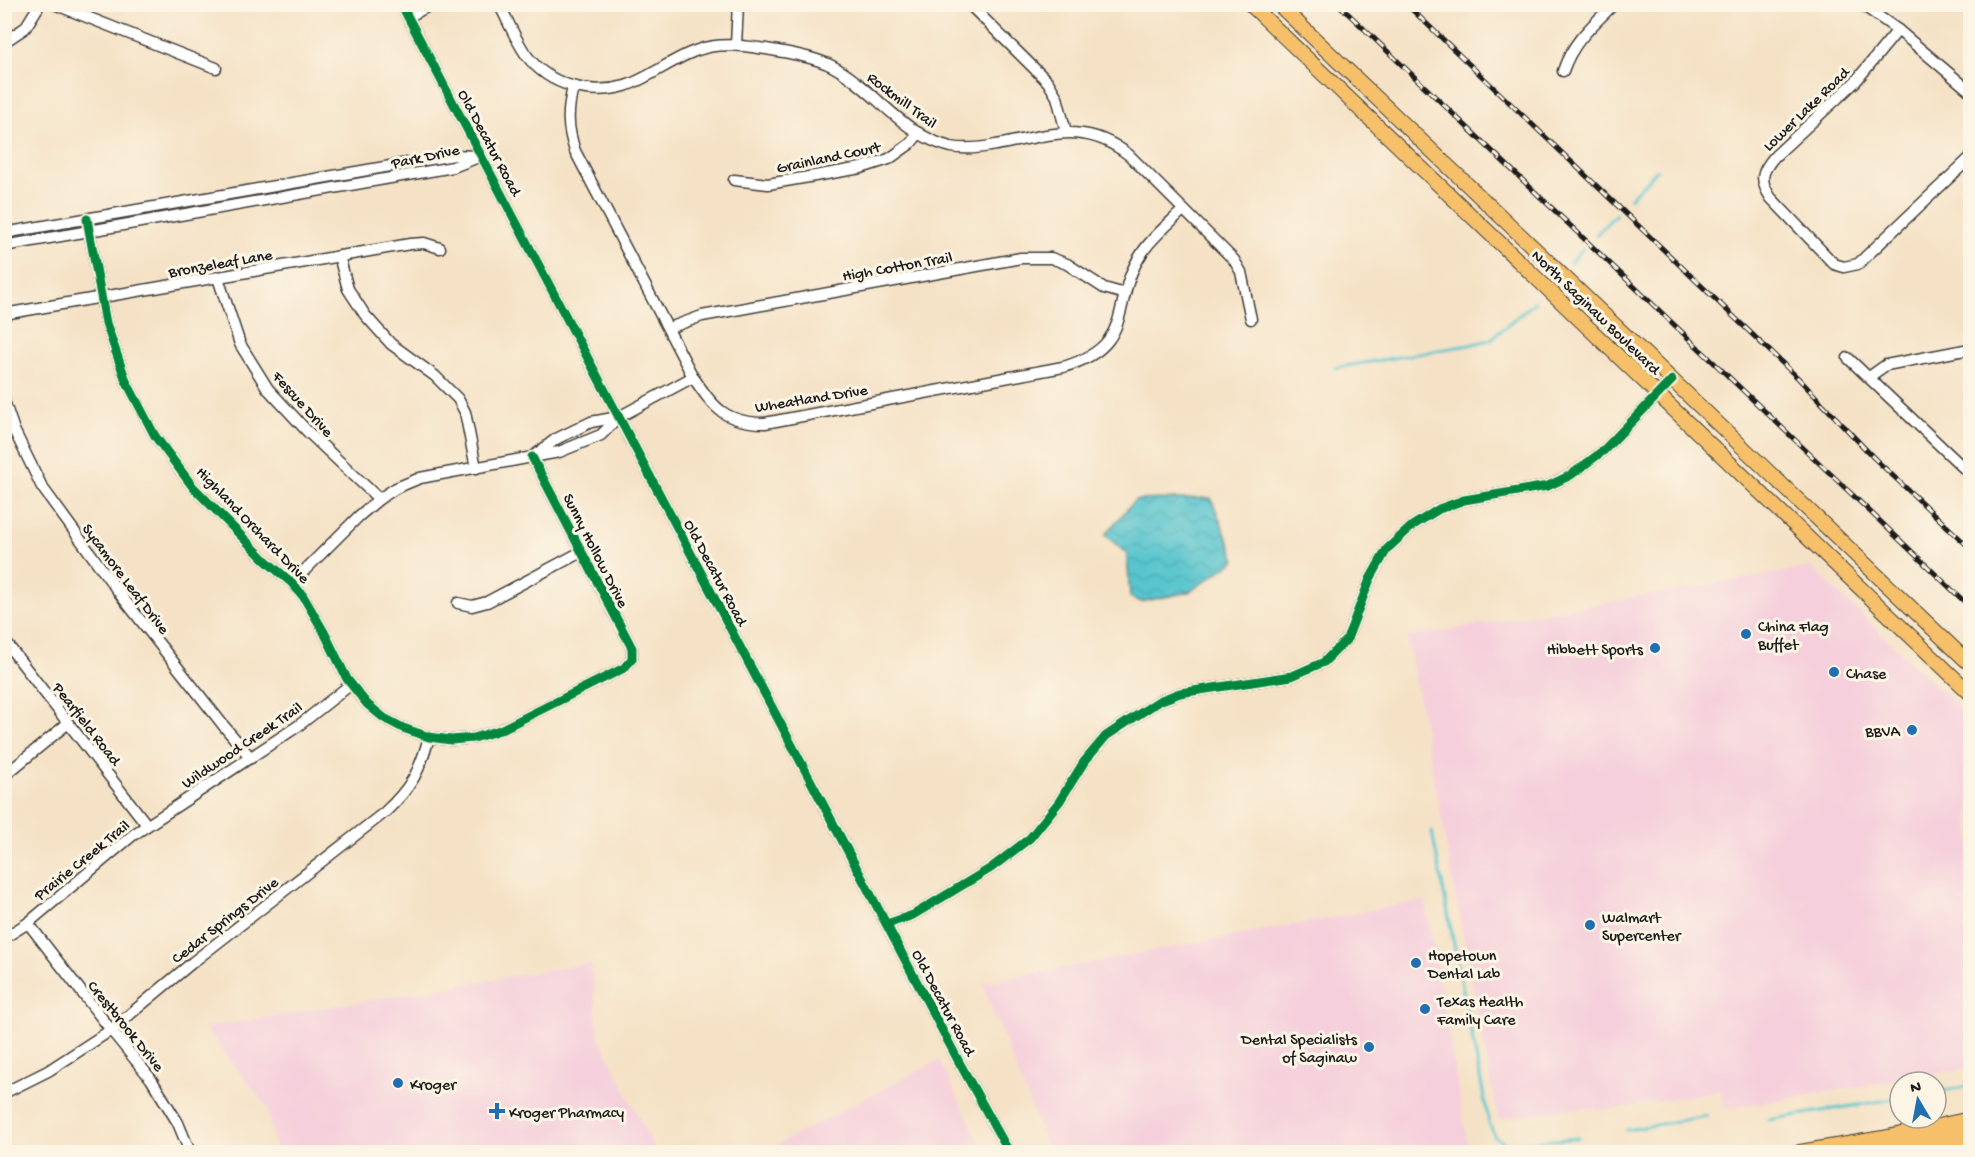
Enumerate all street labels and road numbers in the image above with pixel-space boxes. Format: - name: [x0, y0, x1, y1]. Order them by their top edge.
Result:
- street label: Lower Lake Road: [1760, 63, 1856, 157]
- street label: Rockmill Trail: [862, 69, 940, 134]
- street label: Old Decatur Road: [452, 87, 525, 202]
- street label: Grainland Court: [775, 139, 884, 180]
- street label: Park Drive: [389, 142, 462, 175]
- street label: Bronzeleaf Lane: [166, 247, 275, 284]
- street label: North Saginaw Boulevard: [1526, 247, 1664, 381]
- street label: High Cotton Trail: [841, 249, 954, 287]
- street label: Fescue Drive: [266, 368, 336, 443]
- street label: Wheatland Drive: [754, 382, 870, 419]
- street label: Highland Orchard Drive: [191, 464, 313, 589]
- street label: Sunny Hollow Drive: [557, 491, 631, 613]
- street label: Old Decatur Road: [678, 517, 751, 632]
- street label: Sycamore Leaf Drive: [76, 521, 172, 640]
- street label: Pearfield Road: [46, 679, 124, 772]
- street label: Wildwood Creek Trail: [179, 699, 307, 794]
- street label: Prairie Creek Trail: [31, 817, 135, 907]
- street label: Cedar Springs Drive: [169, 874, 284, 969]
- street label: Old Decatur Road: [906, 947, 979, 1062]
- street label: Crestbrook Drive: [82, 978, 167, 1077]

